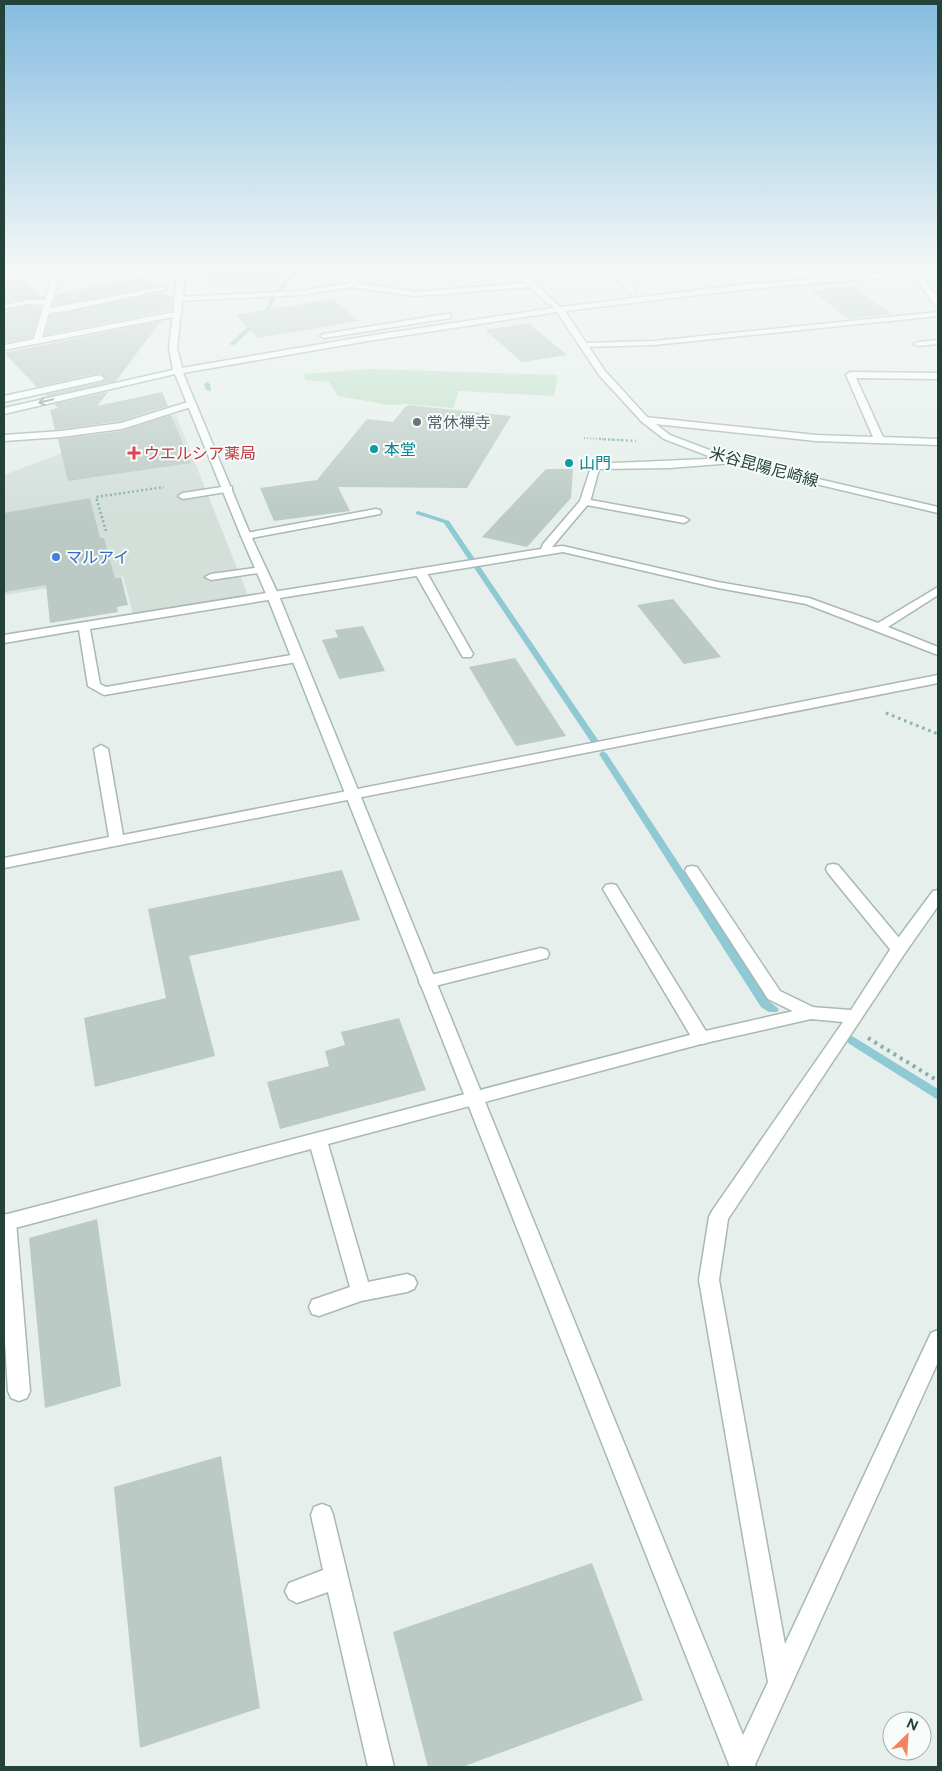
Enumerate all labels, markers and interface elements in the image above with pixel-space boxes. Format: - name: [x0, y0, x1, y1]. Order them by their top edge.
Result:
- one-way arrow: [38, 397, 54, 406]
- place label: 常休禅寺: [427, 413, 491, 432]
- marker: 常休禅寺: [411, 416, 423, 428]
- place label: 本堂: [384, 440, 416, 459]
- marker: 本堂: [368, 443, 380, 455]
- street label: 米谷昆陽尼崎線: [707, 443, 821, 491]
- place label: ウエルシア薬局: [144, 444, 256, 463]
- marker: ウエルシア薬局: [128, 447, 140, 459]
- place label: 山門: [579, 454, 611, 473]
- marker: 山門: [563, 457, 575, 469]
- place label: マルアイ: [66, 548, 129, 567]
- marker: マルアイ: [50, 551, 62, 563]
- north arrow: [882, 1711, 932, 1761]
- text: N: [904, 1715, 921, 1735]

